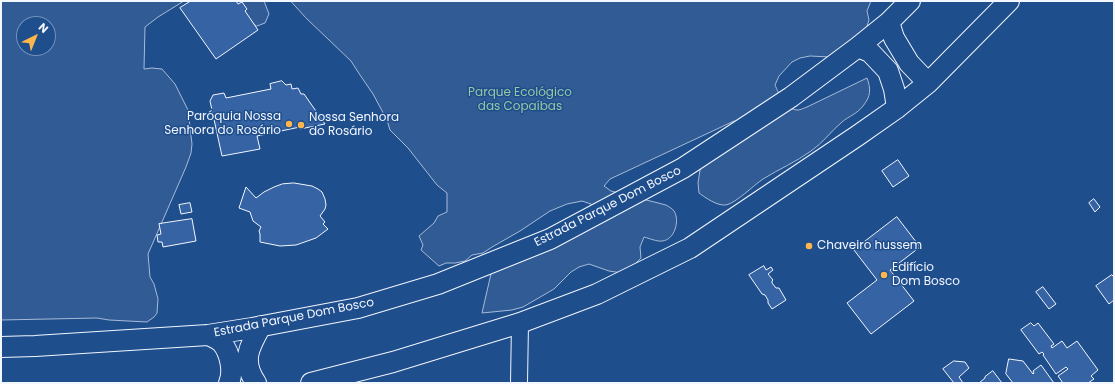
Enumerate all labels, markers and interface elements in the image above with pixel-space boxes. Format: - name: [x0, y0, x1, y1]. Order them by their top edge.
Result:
- north arrow: [16, 16, 56, 56]
- text: N: [35, 19, 52, 37]
- park label: Parque Ecológico das Copaíbas: [468, 86, 572, 114]
- place label: Paróquia Nossa Senhora do Rosário: [164, 110, 281, 138]
- place label: Nossa Senhora do Rosário: [309, 111, 399, 139]
- marker: Paróquia Nossa Senhora do Rosário: [284, 119, 294, 129]
- marker: Nossa Senhora do Rosário: [296, 120, 306, 130]
- street label: Estrada Parque Dom Bosco: [532, 164, 684, 250]
- place label: Chaveiro hussem: [817, 239, 922, 253]
- marker: Chaveiro hussem: [804, 241, 814, 251]
- place label: Edifício Dom Bosco: [892, 261, 960, 289]
- marker: Edifício Dom Bosco: [879, 270, 889, 280]
- street label: Estrada Parque Dom Bosco: [213, 295, 375, 341]

